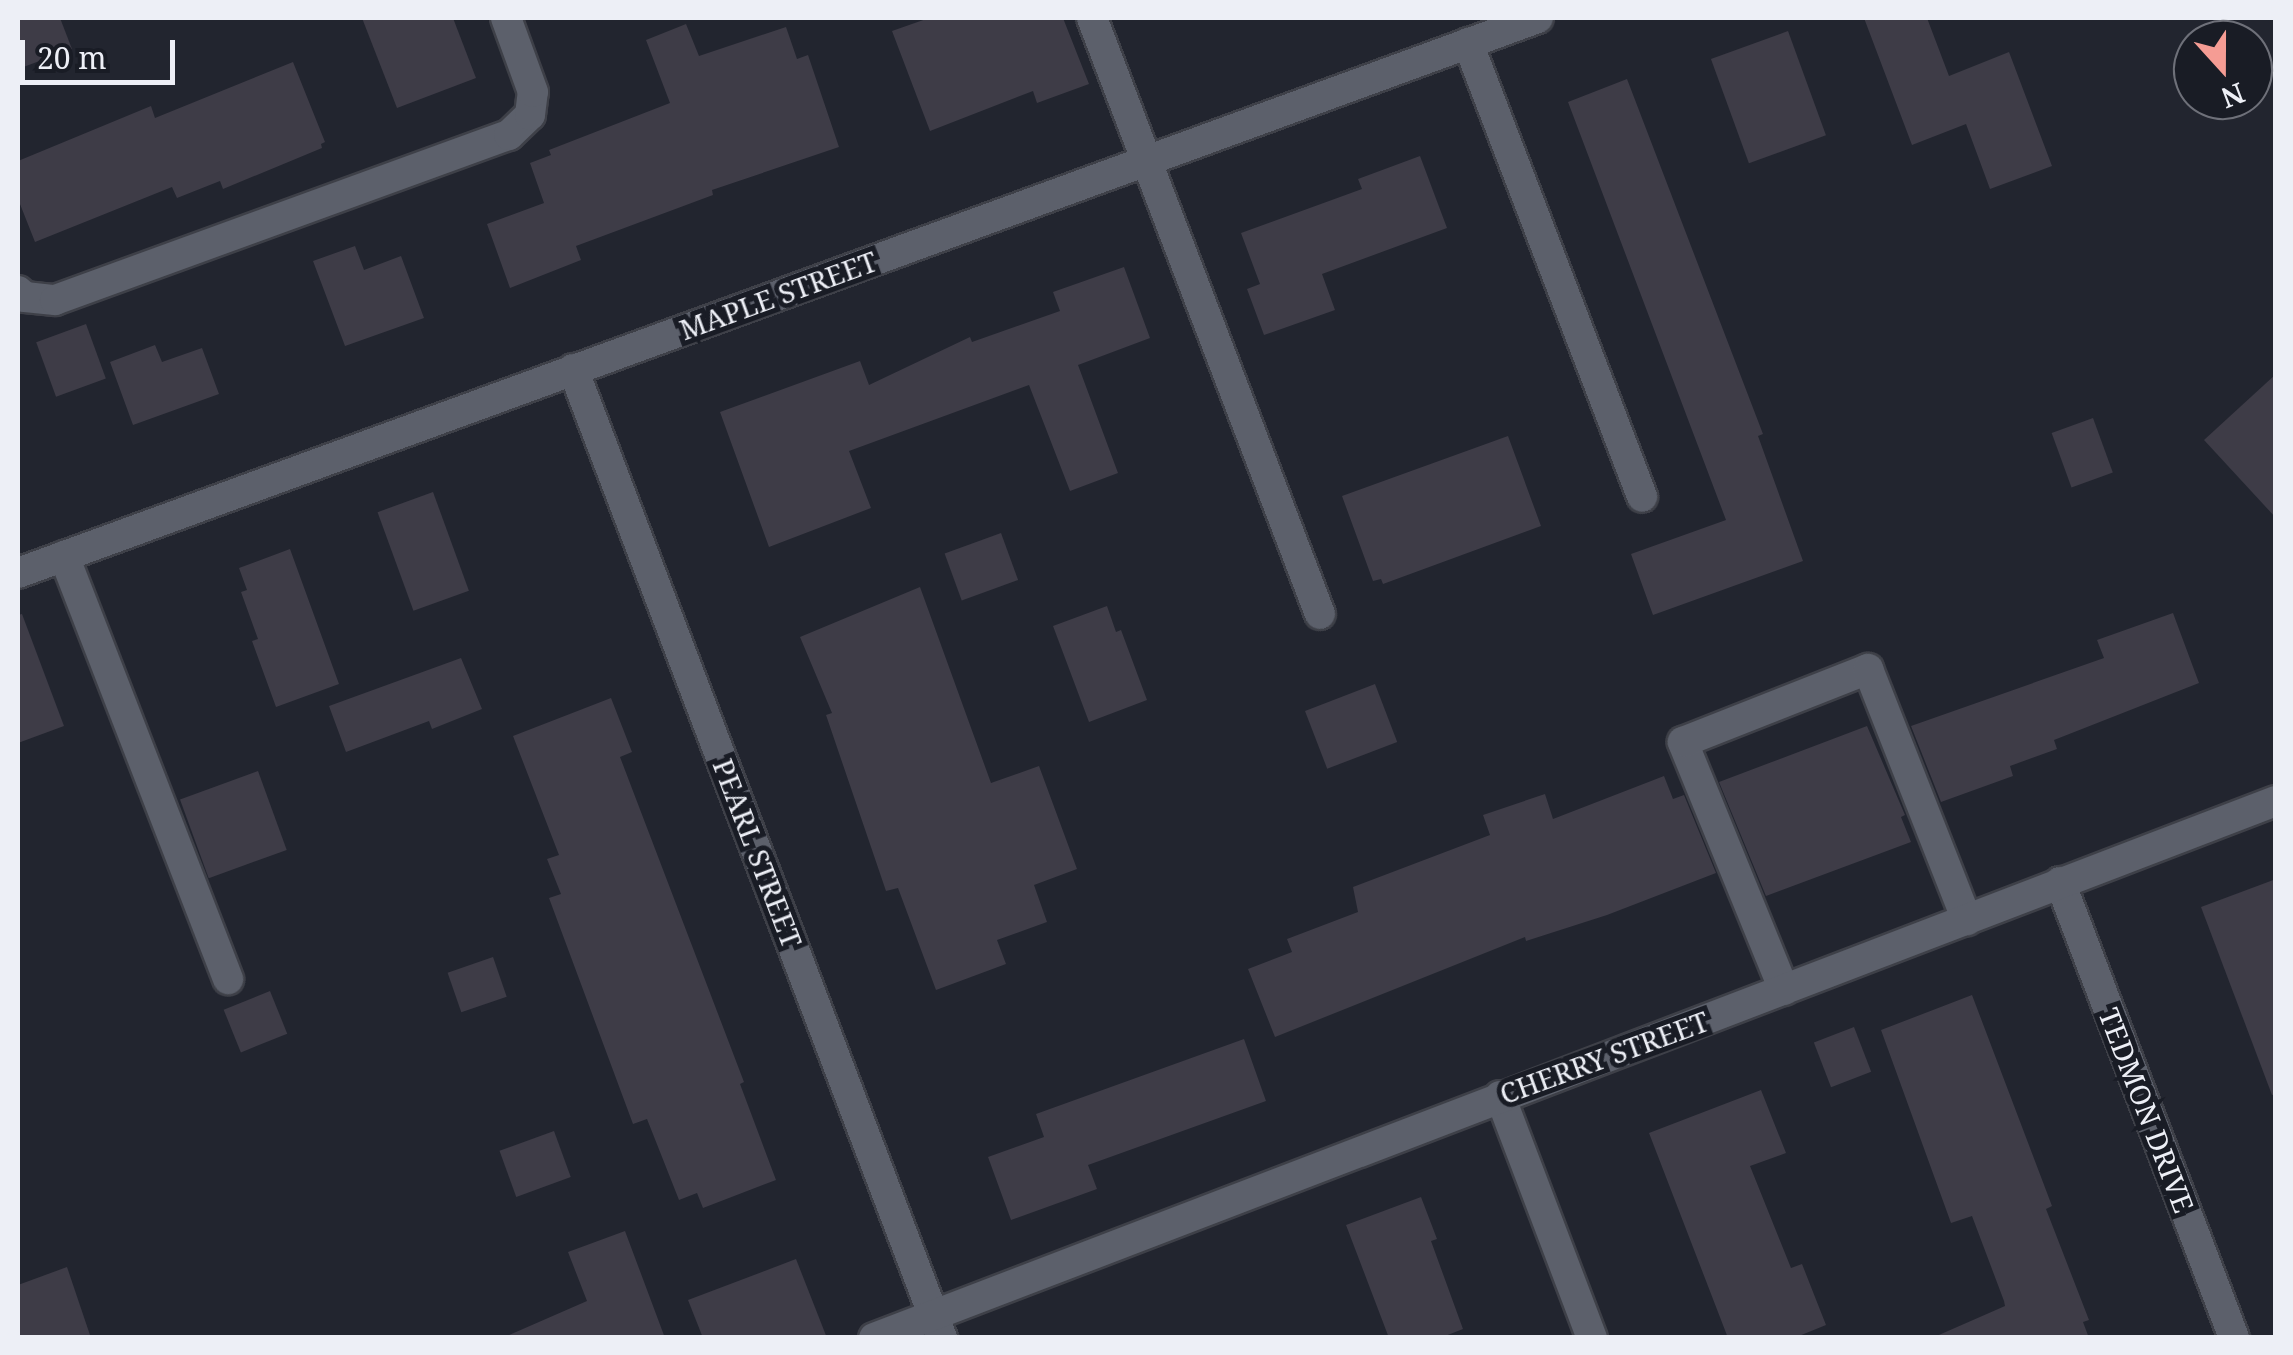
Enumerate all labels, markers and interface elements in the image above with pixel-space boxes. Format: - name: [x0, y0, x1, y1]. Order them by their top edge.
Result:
- scale bar: [25, 20, 180, 82]
- north arrow: [2173, 20, 2273, 120]
- text: 20 m: [37, 37, 107, 78]
- text: N: [2216, 74, 2250, 118]
- street label: MAPLE STREET: [675, 244, 881, 346]
- street label: PEARL STREET: [707, 754, 809, 952]
- street label: TEDMON DRIVE: [2093, 1003, 2201, 1217]
- street label: CHERRY STREET: [1495, 1004, 1713, 1110]

